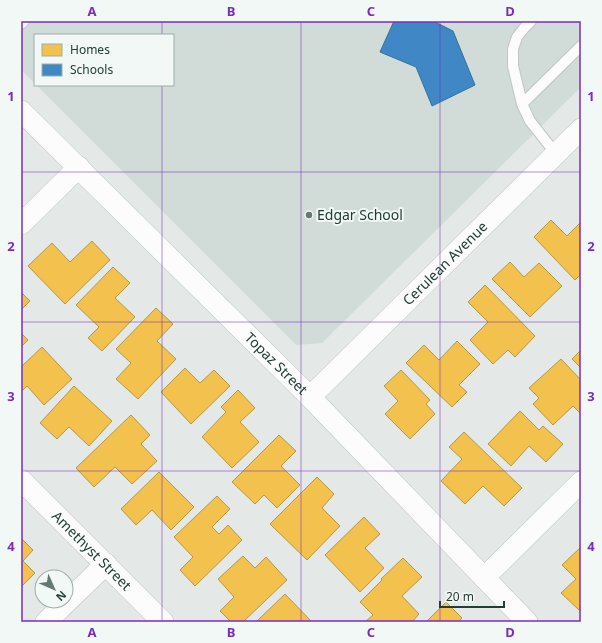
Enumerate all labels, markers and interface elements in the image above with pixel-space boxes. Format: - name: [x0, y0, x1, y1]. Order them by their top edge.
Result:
- text: A: [88, 2, 97, 20]
- text: B: [227, 2, 235, 20]
- text: C: [367, 2, 375, 20]
- text: D: [505, 2, 515, 20]
- legend: [34, 34, 174, 86]
- text: Homes: [70, 41, 110, 58]
- text: Schools: [70, 61, 113, 78]
- text: 1: [7, 87, 15, 105]
- text: 1: [587, 87, 595, 105]
- place label: Edgar School: [317, 205, 403, 224]
- marker: Edgar School: [304, 210, 314, 220]
- street label: Cerulean Avenue: [398, 217, 491, 309]
- text: 2: [7, 237, 15, 255]
- text: 2: [587, 237, 595, 255]
- street label: Topaz Street: [241, 328, 312, 398]
- text: 3: [7, 387, 15, 405]
- text: 3: [587, 387, 595, 405]
- street label: Amethyst Street: [48, 506, 136, 594]
- text: 4: [7, 537, 15, 555]
- text: 4: [587, 537, 595, 555]
- north arrow: [34, 569, 74, 609]
- scale bar: [440, 583, 504, 609]
- text: N: [53, 588, 70, 605]
- text: 20 m: [446, 588, 474, 605]
- text: A: [88, 623, 97, 641]
- text: B: [227, 623, 235, 641]
- text: C: [367, 623, 375, 641]
- text: D: [505, 623, 515, 641]

